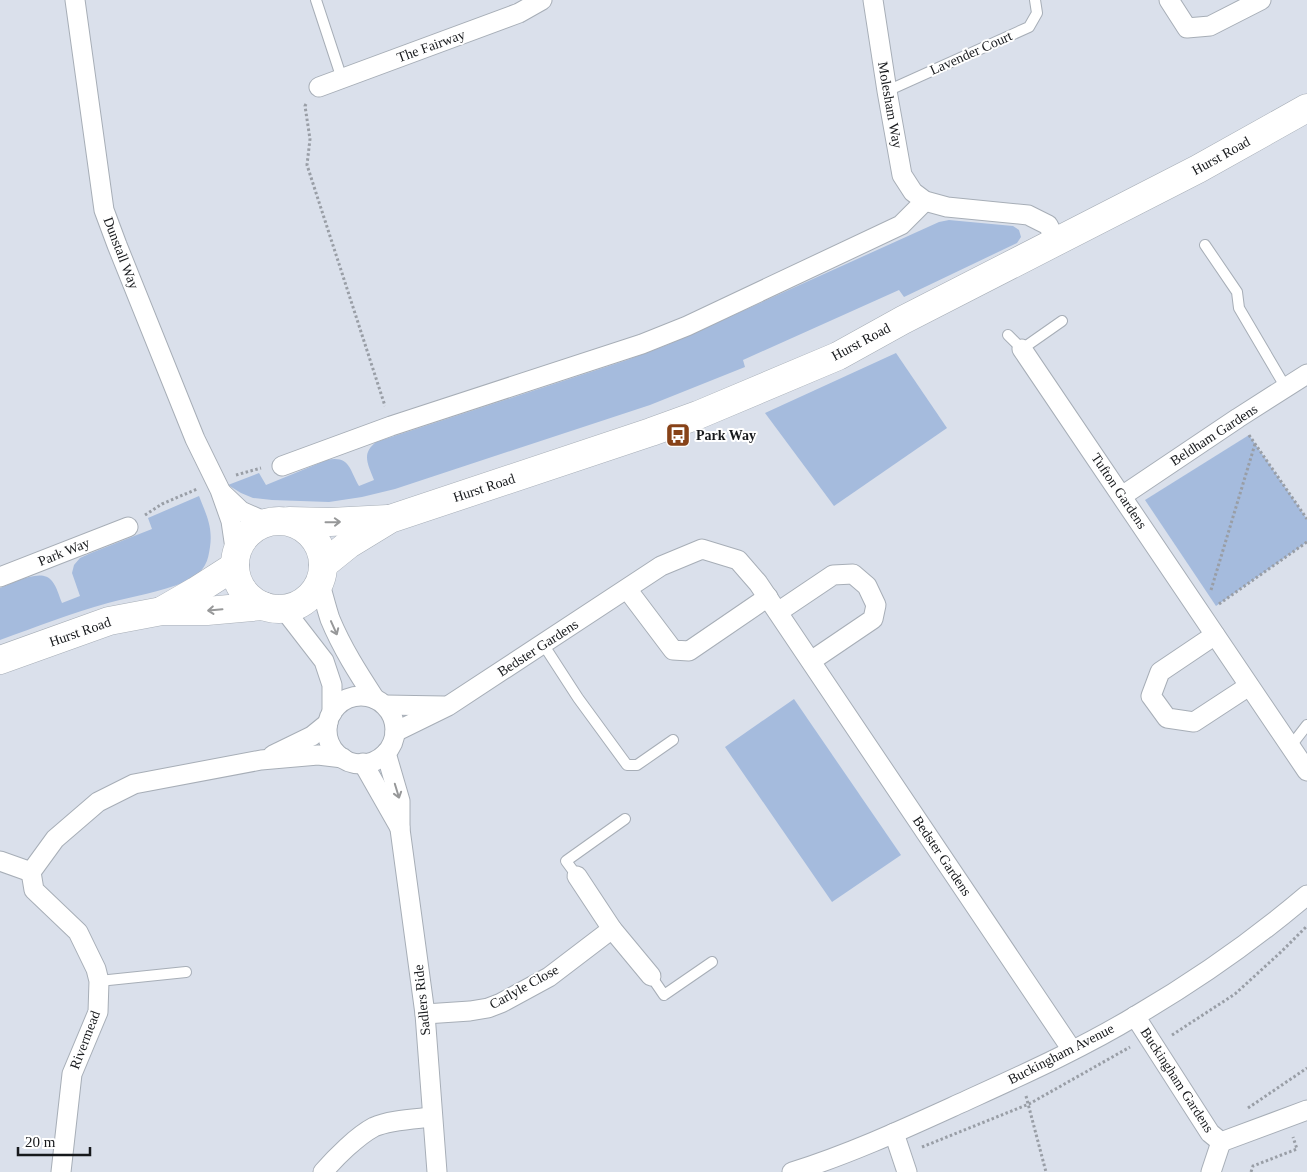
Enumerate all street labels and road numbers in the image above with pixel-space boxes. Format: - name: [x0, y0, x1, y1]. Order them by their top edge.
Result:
- street label: The Fairway: [395, 27, 467, 65]
- street label: Lavender Court: [928, 28, 1014, 78]
- street label: Molesham Way: [875, 61, 905, 149]
- street label: Hurst Road: [1189, 134, 1253, 178]
- street label: Dunstall Way: [100, 215, 142, 291]
- street label: Hurst Road: [829, 320, 893, 364]
- street label: Beldham Gardens: [1168, 401, 1260, 469]
- street label: Tufton Gardens: [1088, 450, 1150, 532]
- street label: Hurst Road: [451, 471, 517, 505]
- street label: Park Way: [36, 535, 92, 569]
- street label: Hurst Road: [47, 614, 113, 650]
- street label: Bedster Gardens: [495, 616, 581, 680]
- street label: Bedster Gardens: [910, 813, 974, 899]
- street label: Carlyle Close: [487, 962, 561, 1012]
- street label: Sadlers Ride: [411, 964, 433, 1036]
- street label: Rivermead: [67, 1009, 103, 1071]
- street label: Buckingham Avenue: [1006, 1021, 1116, 1087]
- street label: Buckingham Gardens: [1138, 1025, 1216, 1135]

